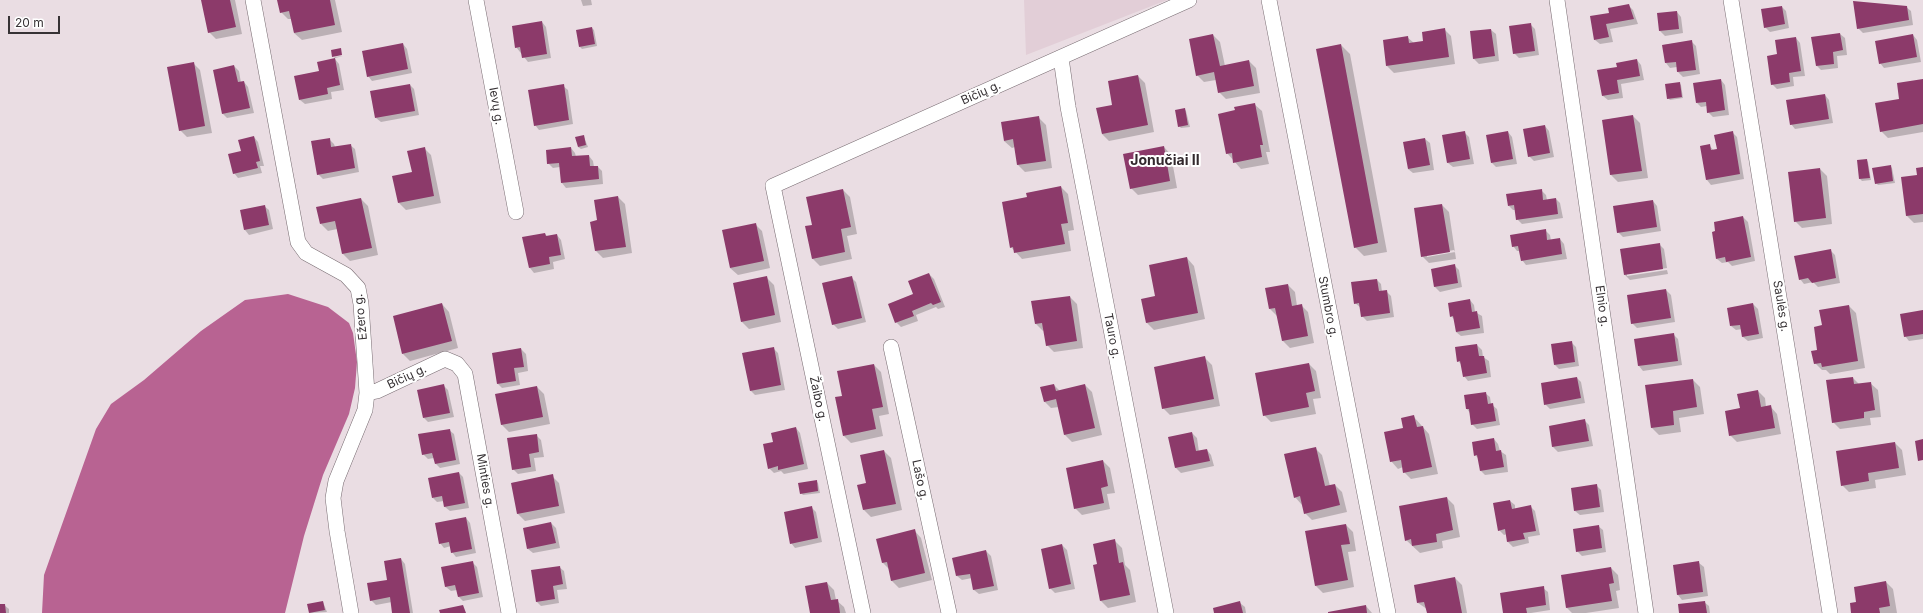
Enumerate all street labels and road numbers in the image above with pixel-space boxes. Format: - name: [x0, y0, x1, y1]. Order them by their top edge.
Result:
- street label: Bičių g.: [959, 78, 1003, 108]
- street label: Ievų g.: [486, 86, 506, 126]
- street label: Stumbro g.: [1315, 275, 1341, 339]
- street label: Saulės g.: [1770, 279, 1792, 333]
- street label: Elnio g.: [1592, 284, 1612, 328]
- street label: Ežero g.: [351, 293, 371, 341]
- street label: Tauro g.: [1101, 312, 1123, 360]
- street label: Bičių g.: [385, 362, 429, 392]
- street label: Žaibo g.: [806, 375, 830, 423]
- street label: Minties g.: [473, 453, 497, 509]
- street label: Lašo g.: [909, 458, 931, 502]

